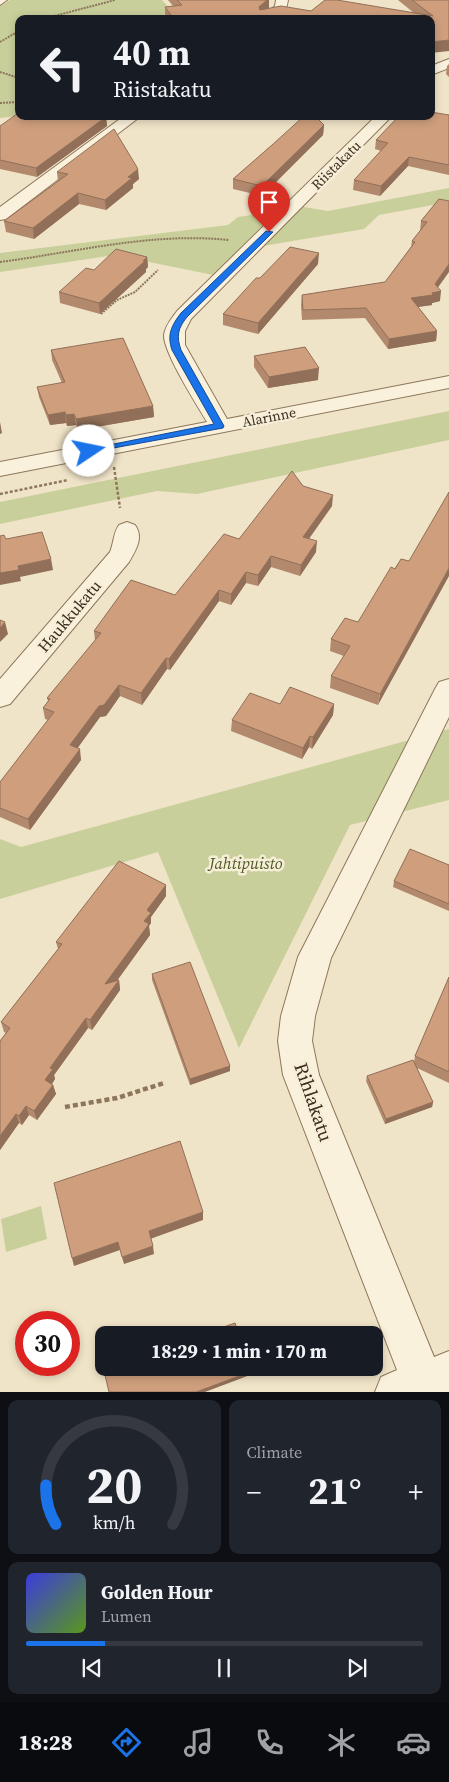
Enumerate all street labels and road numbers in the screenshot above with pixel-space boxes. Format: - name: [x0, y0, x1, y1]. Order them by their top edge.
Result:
- street label: Riistakatu: [307, 136, 365, 194]
- street label: Alarinne: [240, 402, 298, 432]
- street label: Haukkukatu: [32, 575, 106, 657]
- street label: Rihlakatu: [288, 1059, 340, 1145]

